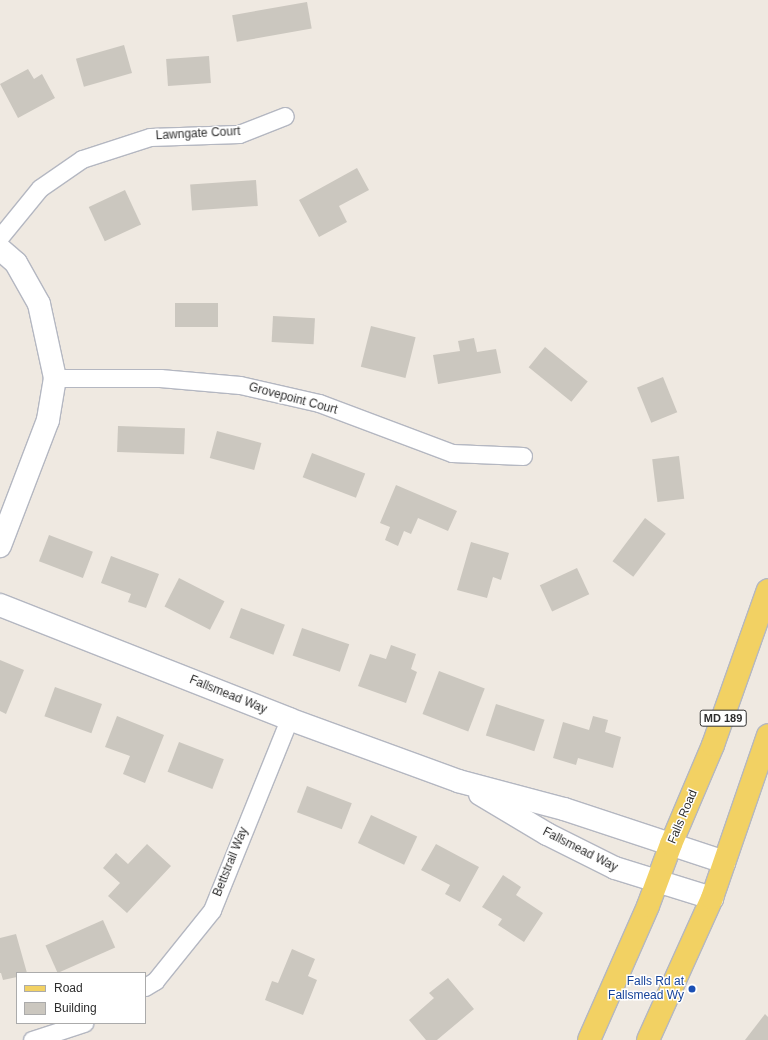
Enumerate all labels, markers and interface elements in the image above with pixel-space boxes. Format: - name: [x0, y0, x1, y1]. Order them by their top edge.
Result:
- street label: Lawngate Court: [155, 125, 241, 143]
- street label: Grovepoint Court: [247, 380, 339, 418]
- street label: Fallsmead Way: [187, 673, 269, 717]
- road number: MD 189: [699, 709, 747, 727]
- street label: Falls Road: [665, 788, 701, 846]
- street label: Bettstrail Way: [211, 825, 251, 899]
- street label: Fallsmead Way: [540, 825, 620, 875]
- legend: [16, 972, 146, 1024]
- place label: Falls Rd at Fallsmead Wy: [608, 975, 684, 1003]
- text: Road: [54, 981, 83, 995]
- marker: Falls Rd at Fallsmead Wy: [687, 984, 697, 994]
- text: Building: [54, 1001, 97, 1015]

